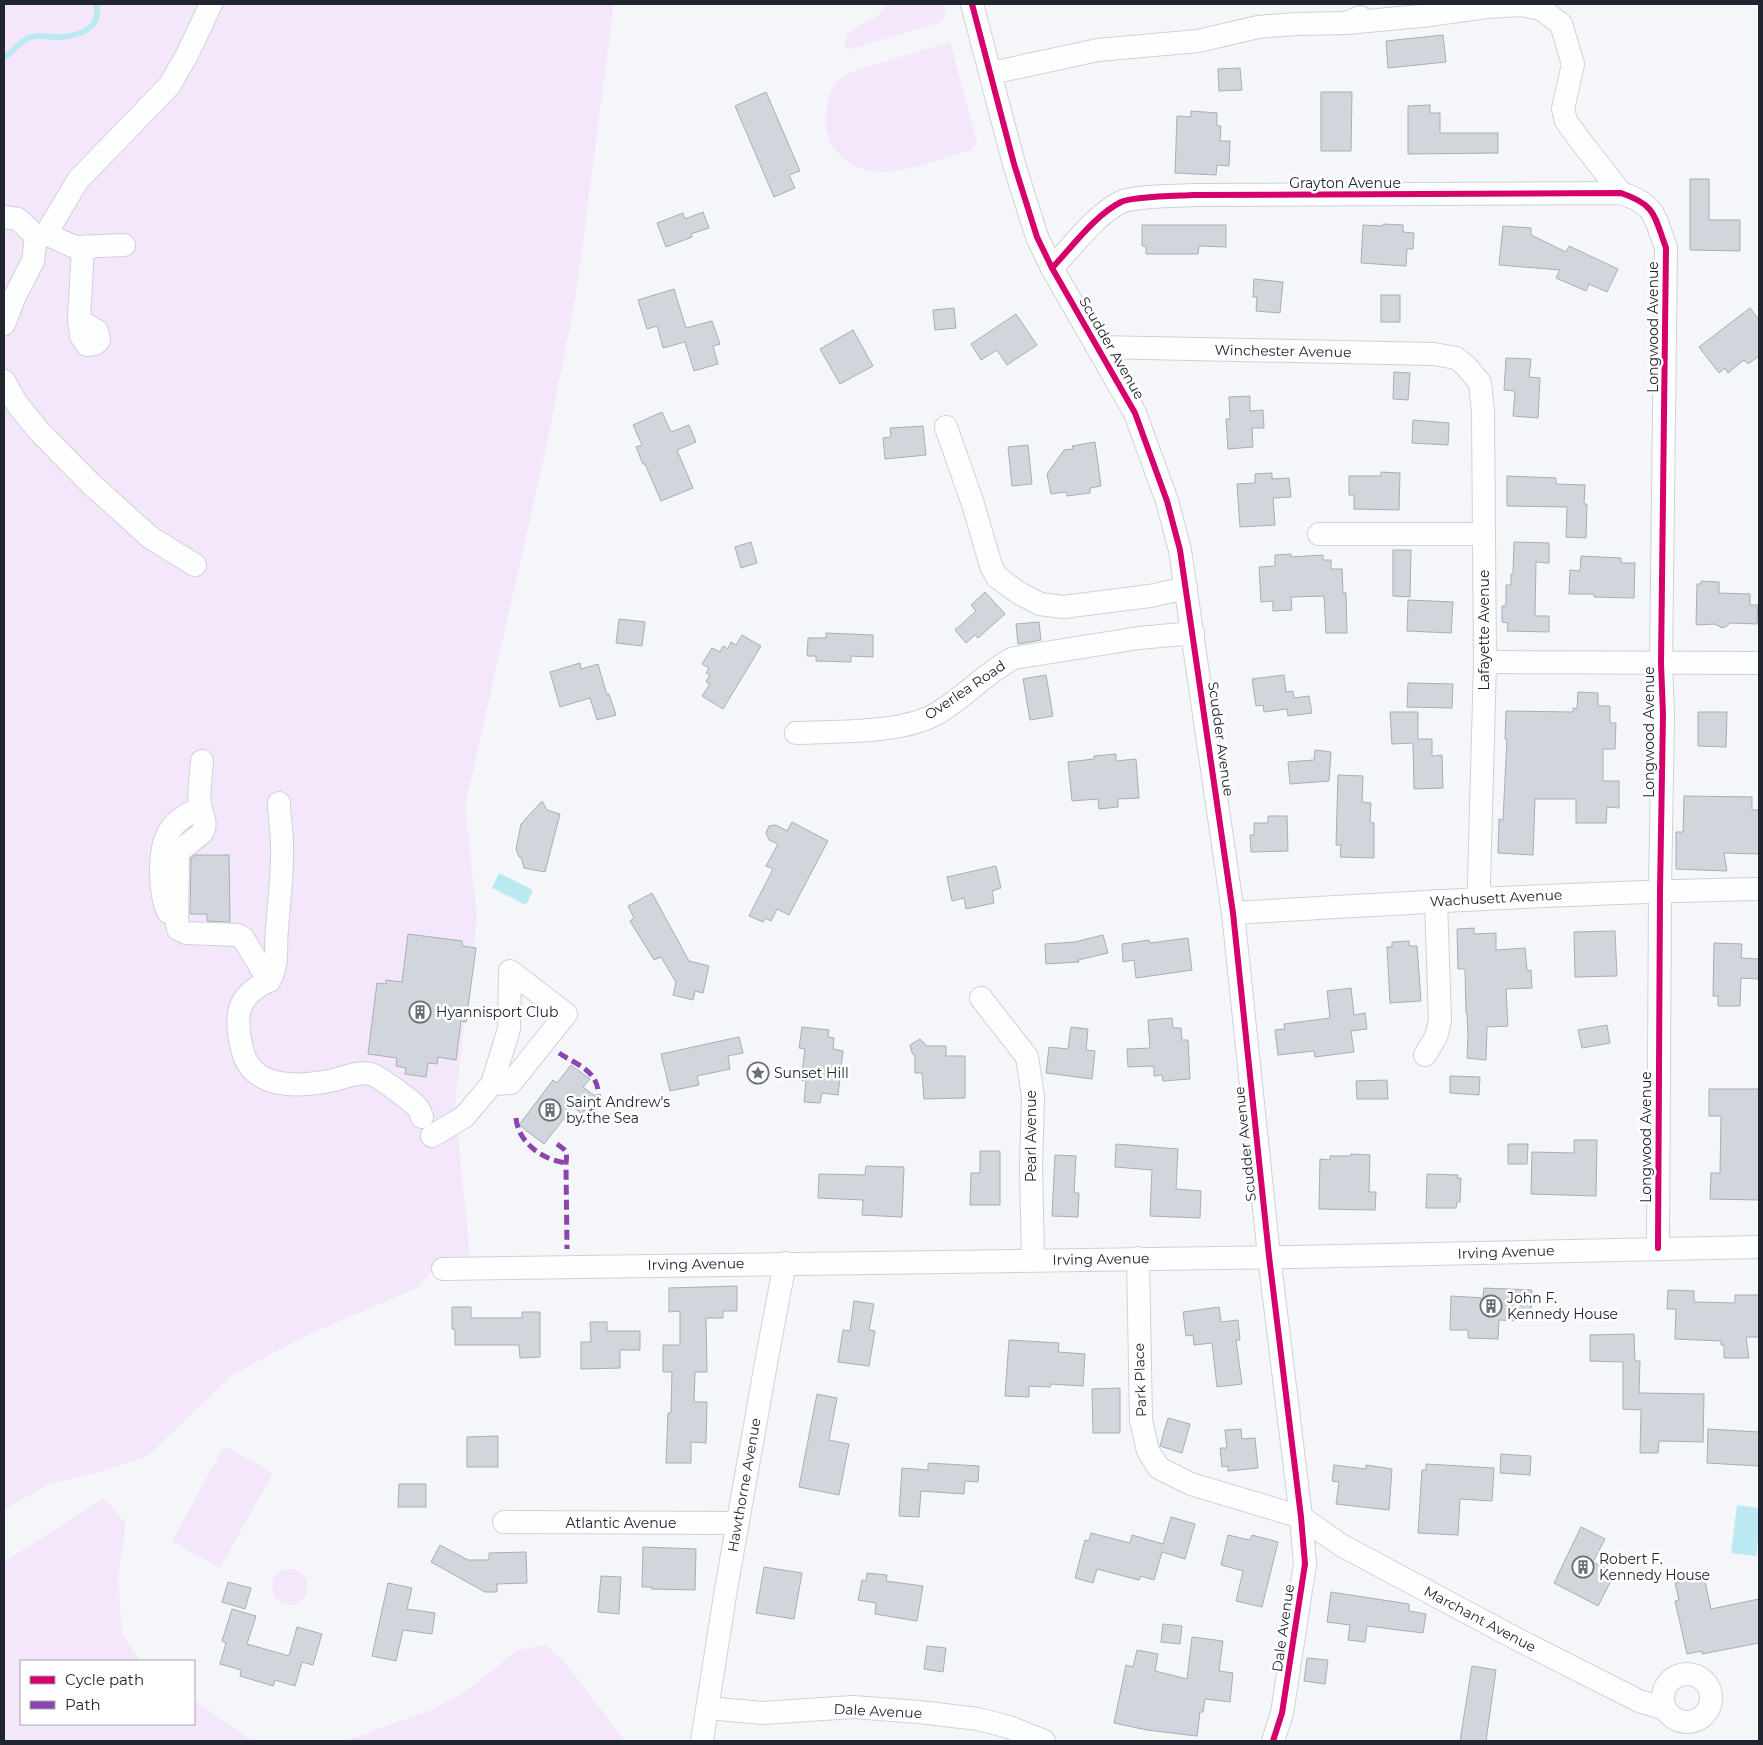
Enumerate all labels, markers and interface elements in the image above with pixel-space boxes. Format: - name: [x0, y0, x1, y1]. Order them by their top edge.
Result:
- street label: Grayton Avenue: [1289, 174, 1401, 192]
- street label: Longwood Avenue: [1644, 261, 1662, 393]
- street label: Scudder Avenue: [1075, 294, 1149, 402]
- street label: Winchester Avenue: [1214, 341, 1352, 361]
- street label: Lafayette Avenue: [1475, 570, 1493, 690]
- street label: Overlea Road: [921, 656, 1009, 724]
- street label: Longwood Avenue: [1640, 666, 1658, 798]
- street label: Scudder Avenue: [1204, 681, 1238, 797]
- street label: Wachusett Avenue: [1429, 886, 1563, 910]
- building icon: Hyannisport Club: [408, 1000, 432, 1024]
- place label: Hyannisport Club: [436, 1003, 559, 1021]
- place icon: Sunset Hill: [746, 1061, 770, 1085]
- place label: Sunset Hill: [774, 1064, 849, 1082]
- street label: Longwood Avenue: [1637, 1071, 1655, 1203]
- street label: Scudder Avenue: [1230, 1086, 1260, 1202]
- street label: Pearl Avenue: [1022, 1090, 1040, 1182]
- place label: Saint Andrew's by the Sea: [566, 1093, 670, 1127]
- building icon: Saint Andrew's by the Sea: [538, 1098, 562, 1122]
- street label: Irving Avenue: [1457, 1241, 1555, 1263]
- street label: Irving Avenue: [1052, 1249, 1150, 1269]
- street label: Irving Avenue: [647, 1254, 745, 1274]
- place label: John F. Kennedy House: [1506, 1289, 1618, 1323]
- building icon: John F. Kennedy House: [1479, 1294, 1503, 1318]
- street label: Park Place: [1130, 1343, 1150, 1417]
- street label: Hawthorne Avenue: [723, 1417, 765, 1553]
- street label: Atlantic Avenue: [566, 1514, 676, 1532]
- place label: Robert F. Kennedy House: [1599, 1550, 1710, 1584]
- building icon: Robert F. Kennedy House: [1571, 1555, 1595, 1579]
- street label: Marchant Avenue: [1421, 1582, 1539, 1656]
- street label: Dale Avenue: [1268, 1583, 1298, 1673]
- legend: [20, 1660, 195, 1725]
- text: Cycle path: [65, 1670, 144, 1689]
- text: Path: [65, 1695, 101, 1714]
- street label: Dale Avenue: [833, 1700, 923, 1722]

